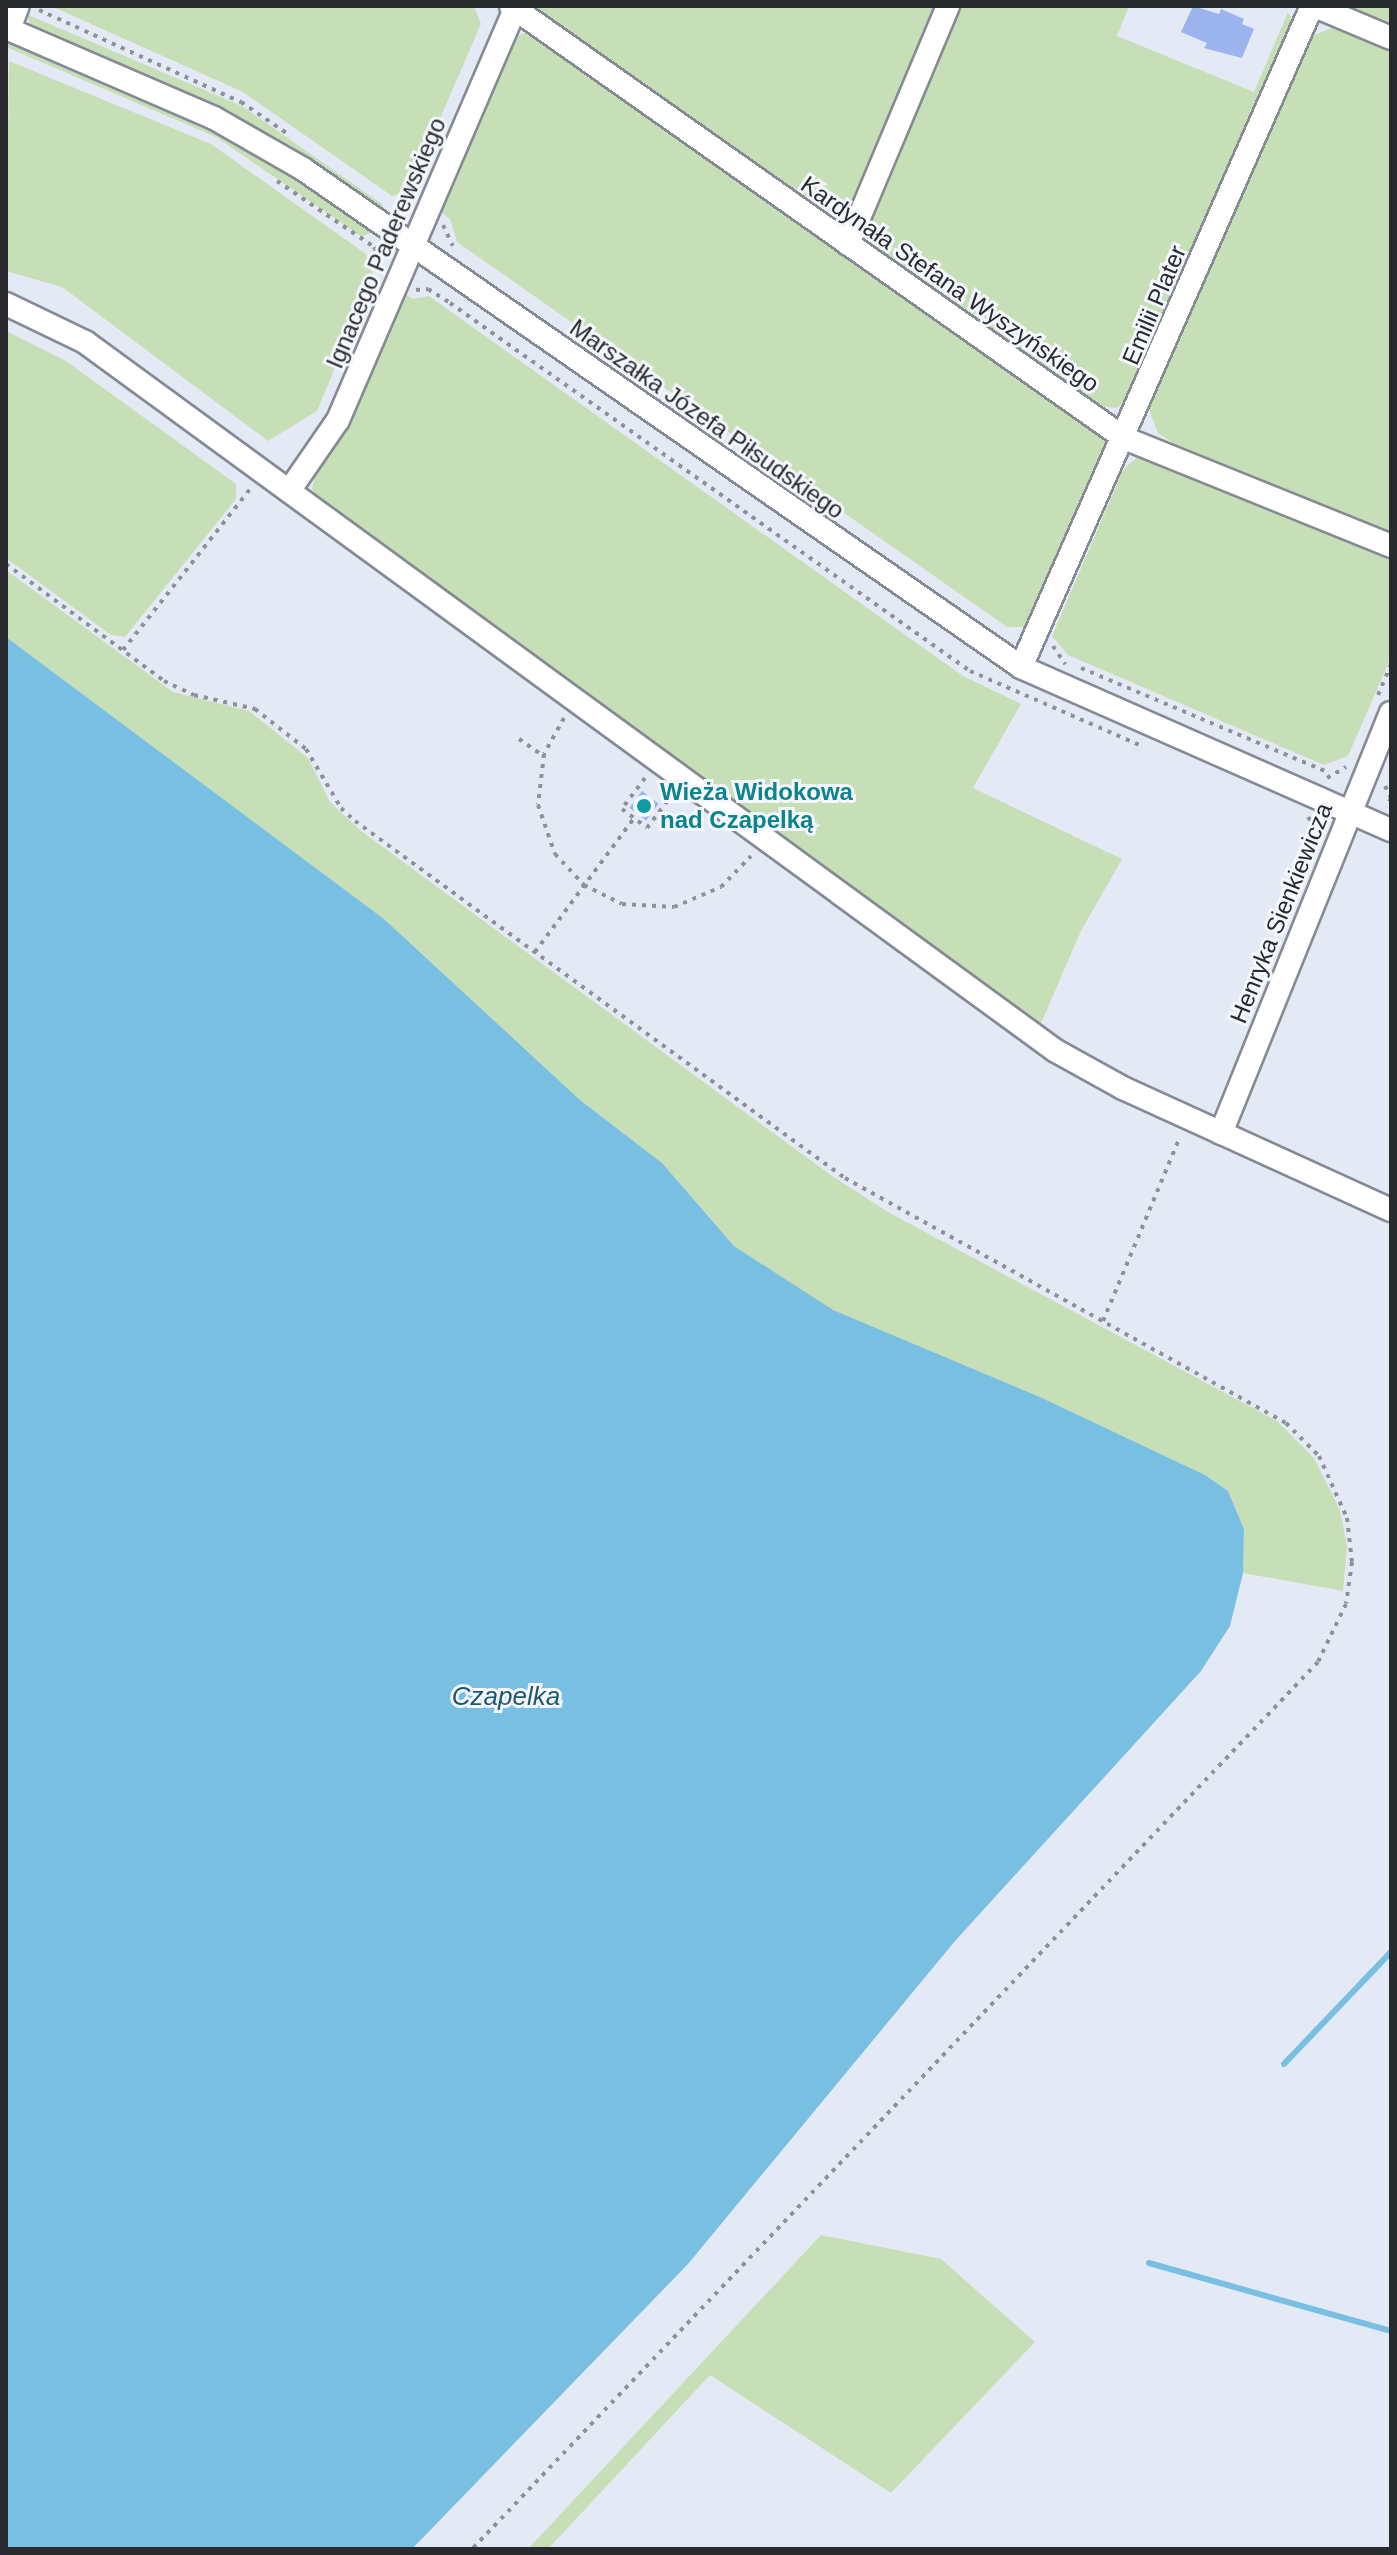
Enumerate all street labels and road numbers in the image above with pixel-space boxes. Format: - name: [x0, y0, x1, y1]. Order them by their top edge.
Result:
- street label: Ignacego Paderewskiego: [320, 113, 452, 373]
- street label: Kardynała Stefana Wyszyńskiego: [795, 170, 1105, 398]
- street label: Emilii Plater: [1116, 241, 1192, 369]
- street label: Marszałka Józefa Piłsudskiego: [564, 313, 850, 525]
- street label: Henryka Sienkiewicza: [1224, 799, 1338, 1027]

